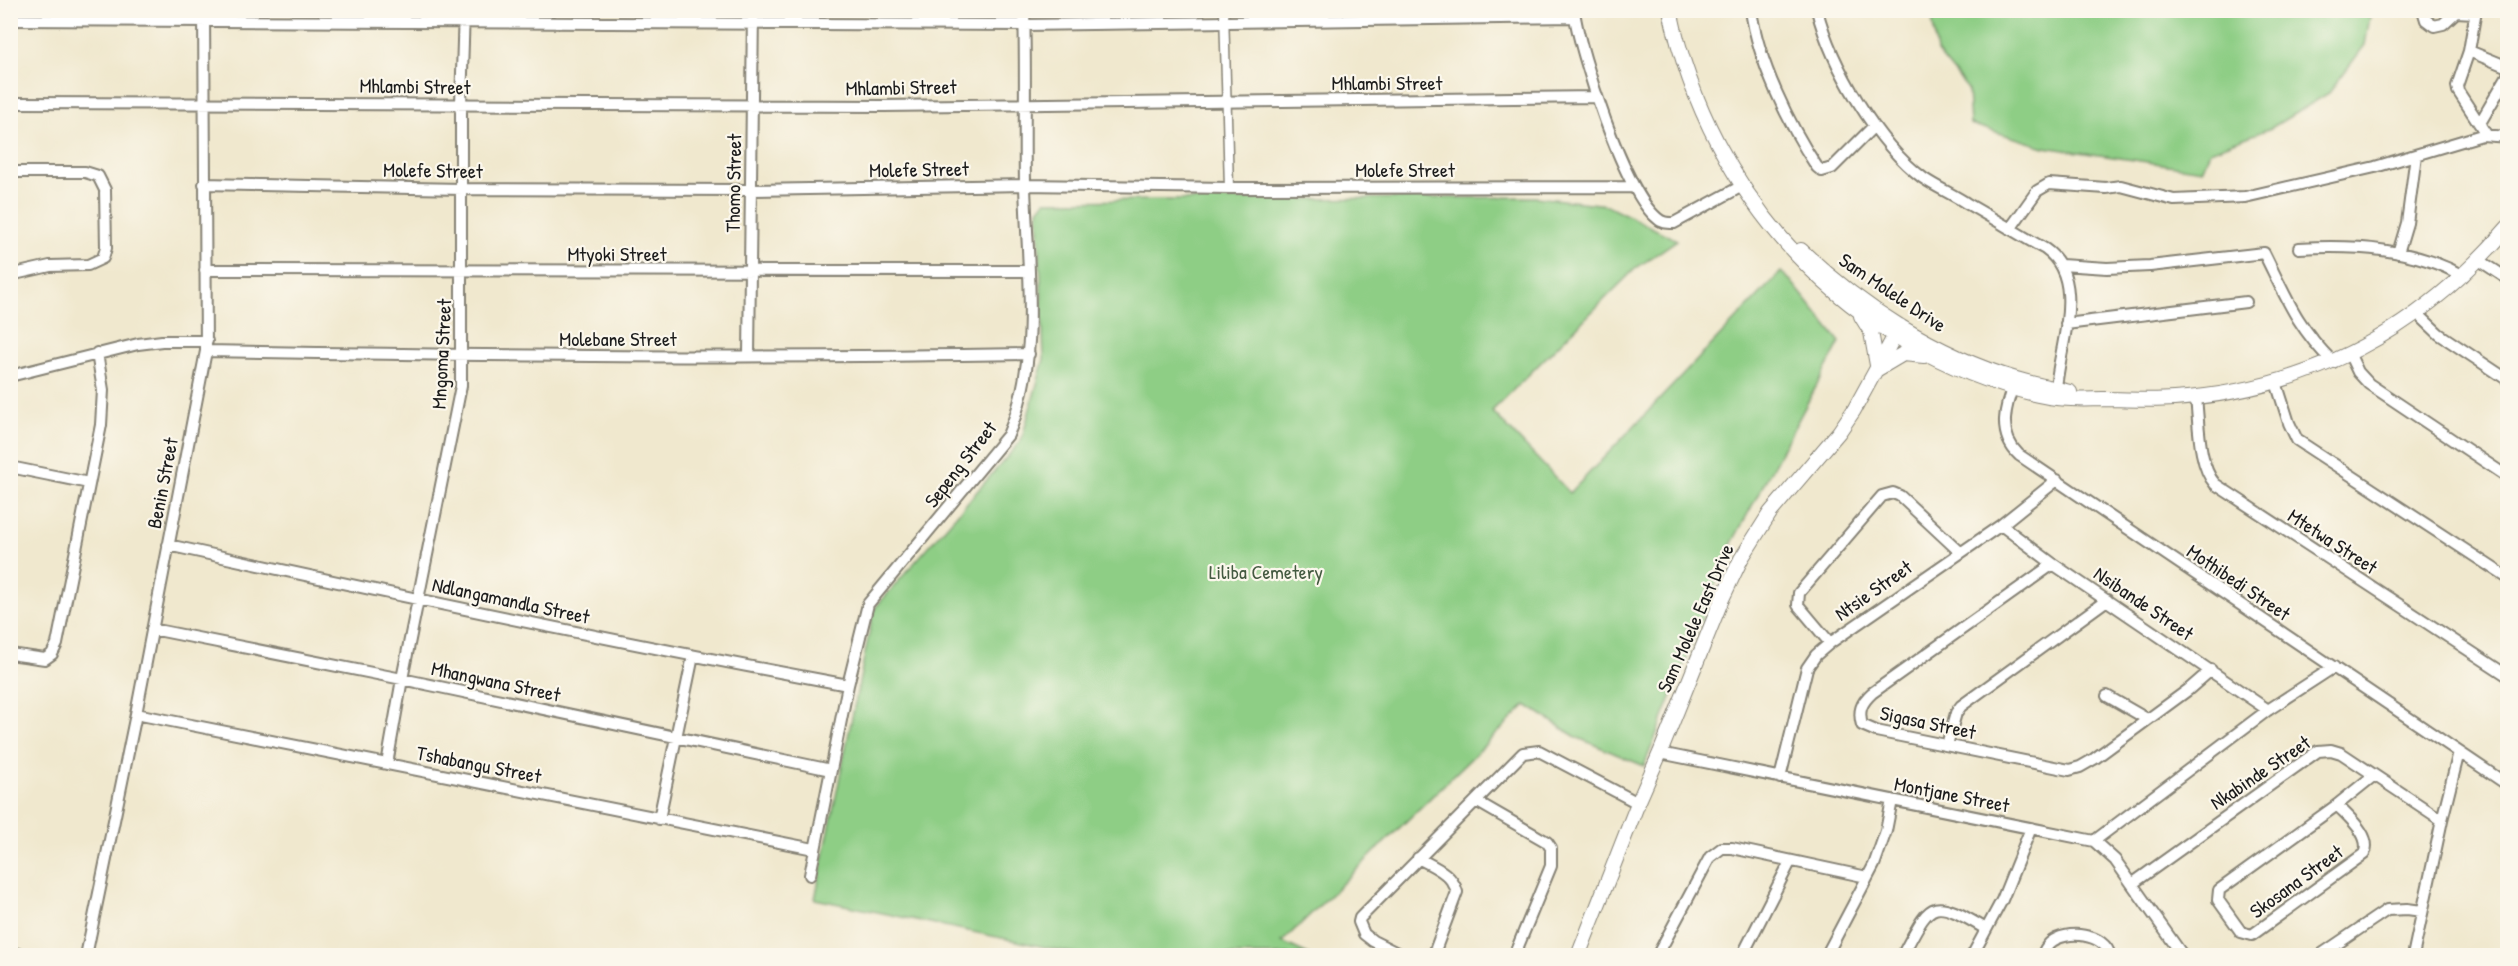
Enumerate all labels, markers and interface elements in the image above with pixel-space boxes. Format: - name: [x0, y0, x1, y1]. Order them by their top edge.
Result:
- street label: Mhlambi Street: [1332, 69, 1444, 96]
- street label: Mhlambi Street: [359, 72, 472, 100]
- street label: Mhlambi Street: [845, 73, 958, 101]
- street label: Thomo Street: [719, 132, 747, 233]
- street label: Molefe Street: [869, 155, 970, 183]
- street label: Molefe Street: [383, 156, 484, 184]
- street label: Molefe Street: [1355, 156, 1456, 183]
- street label: Mtyoki Street: [567, 240, 668, 267]
- street label: Sam Molele Drive: [1834, 246, 1952, 338]
- street label: Mngoma Street: [425, 297, 457, 410]
- street label: Molebane Street: [559, 325, 678, 352]
- street label: Sepeng Street: [918, 414, 1003, 513]
- street label: Benin Street: [140, 434, 184, 531]
- street label: Mtetwa Street: [2283, 502, 2384, 581]
- street label: Mothibedi Street: [2182, 537, 2297, 627]
- street label: Sam Molele East Drive: [1650, 539, 1740, 697]
- street label: Ntsie Street: [1829, 553, 1918, 627]
- park label: Liliba Cemetery: [1209, 558, 1323, 585]
- street label: Nsibande Street: [2089, 560, 2200, 647]
- street label: Ndlangamandla Street: [430, 570, 593, 630]
- street label: Mhangwana Street: [429, 654, 564, 708]
- street label: Sigasa Street: [1878, 699, 1979, 746]
- street label: Nkabinde Street: [2205, 728, 2316, 815]
- street label: Tshabangu Street: [414, 739, 545, 790]
- street label: Montjane Street: [1892, 770, 2013, 819]
- street label: Skosana Street: [2244, 837, 2349, 924]

